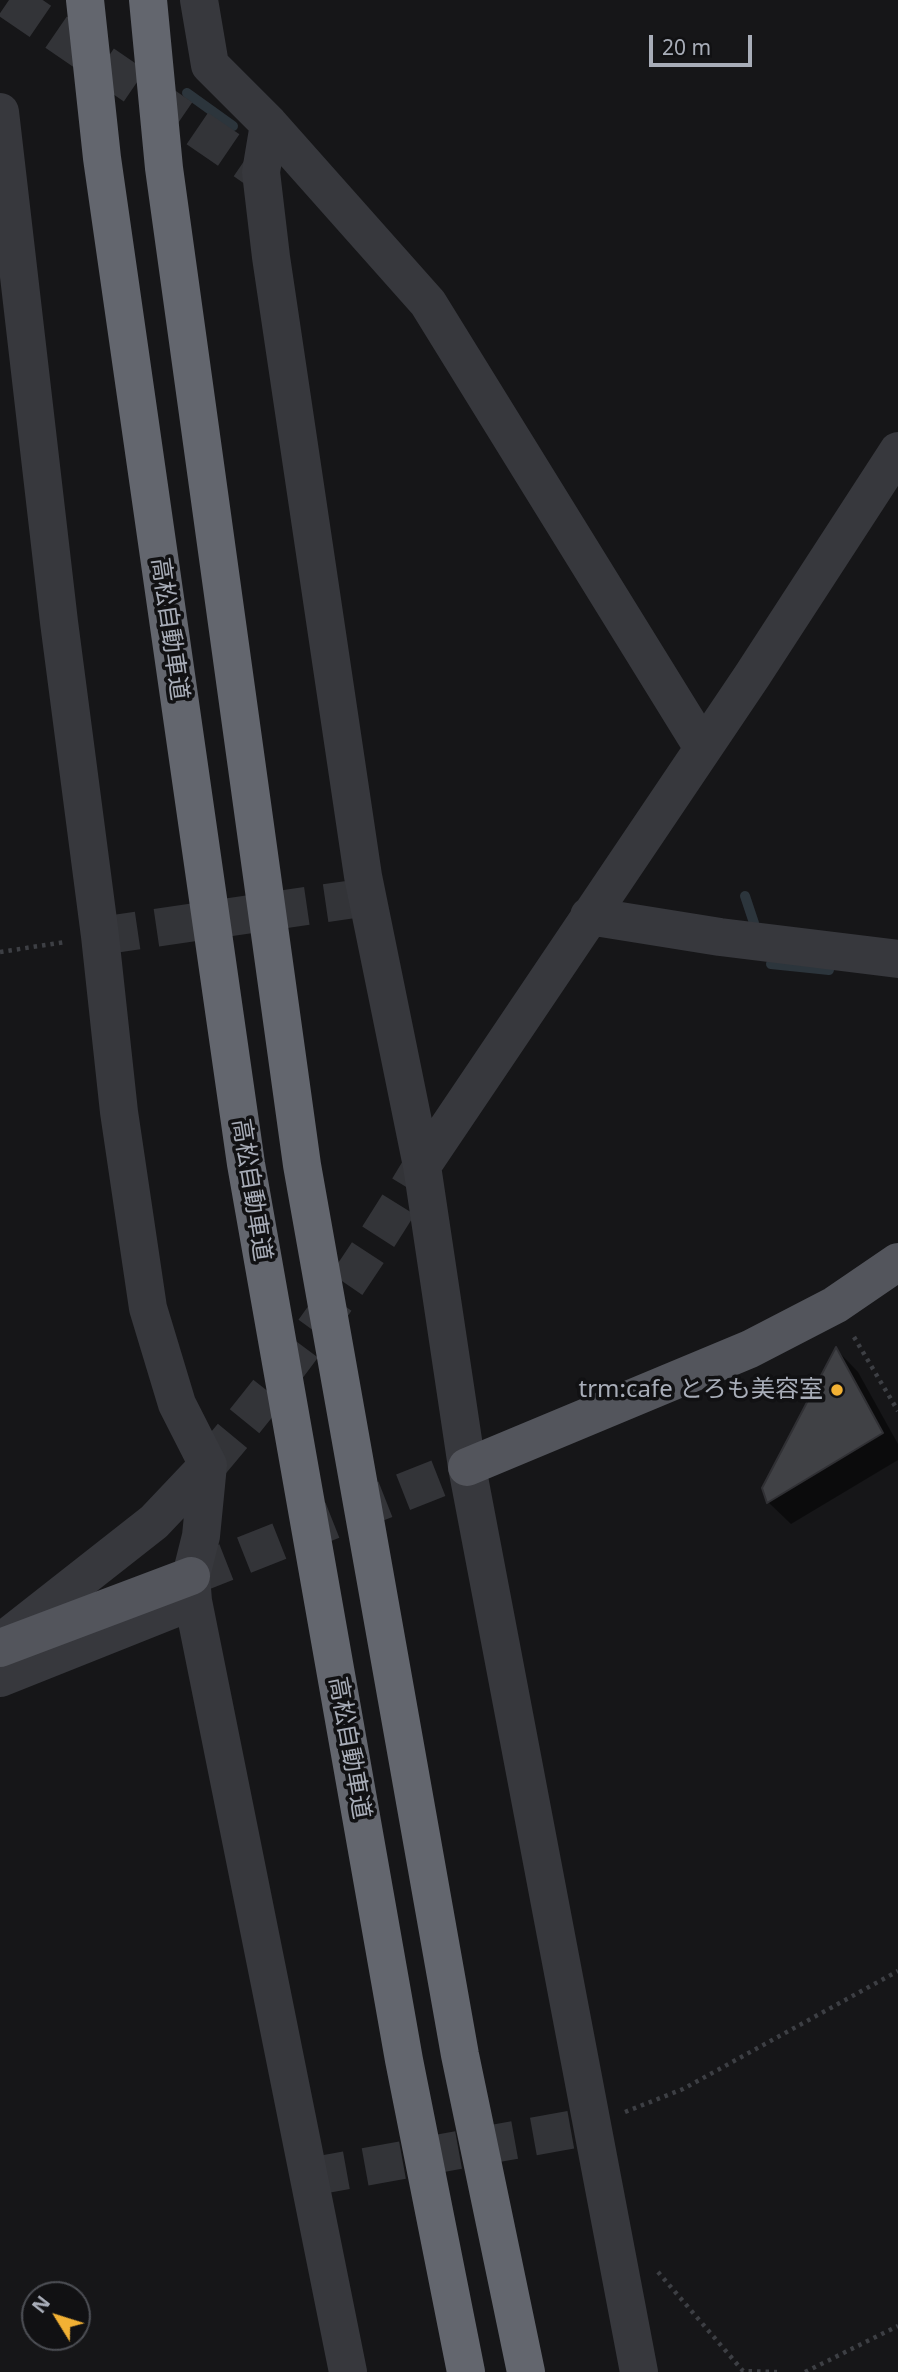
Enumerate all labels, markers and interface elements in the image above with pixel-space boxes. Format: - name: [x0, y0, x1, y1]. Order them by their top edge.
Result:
- scale bar: [653, 21, 756, 65]
- text: 20 m: [662, 33, 711, 61]
- street label: 高松自動車道: [145, 556, 193, 702]
- street label: 高松自動車道: [226, 1117, 276, 1263]
- place label: trm:cafe とろも美容室: [579, 1376, 823, 1404]
- marker: trm:cafe とろも美容室: [829, 1382, 845, 1398]
- street label: 高松自動車道: [322, 1675, 376, 1821]
- north arrow: [21, 2281, 91, 2351]
- text: N: [26, 2290, 56, 2318]

